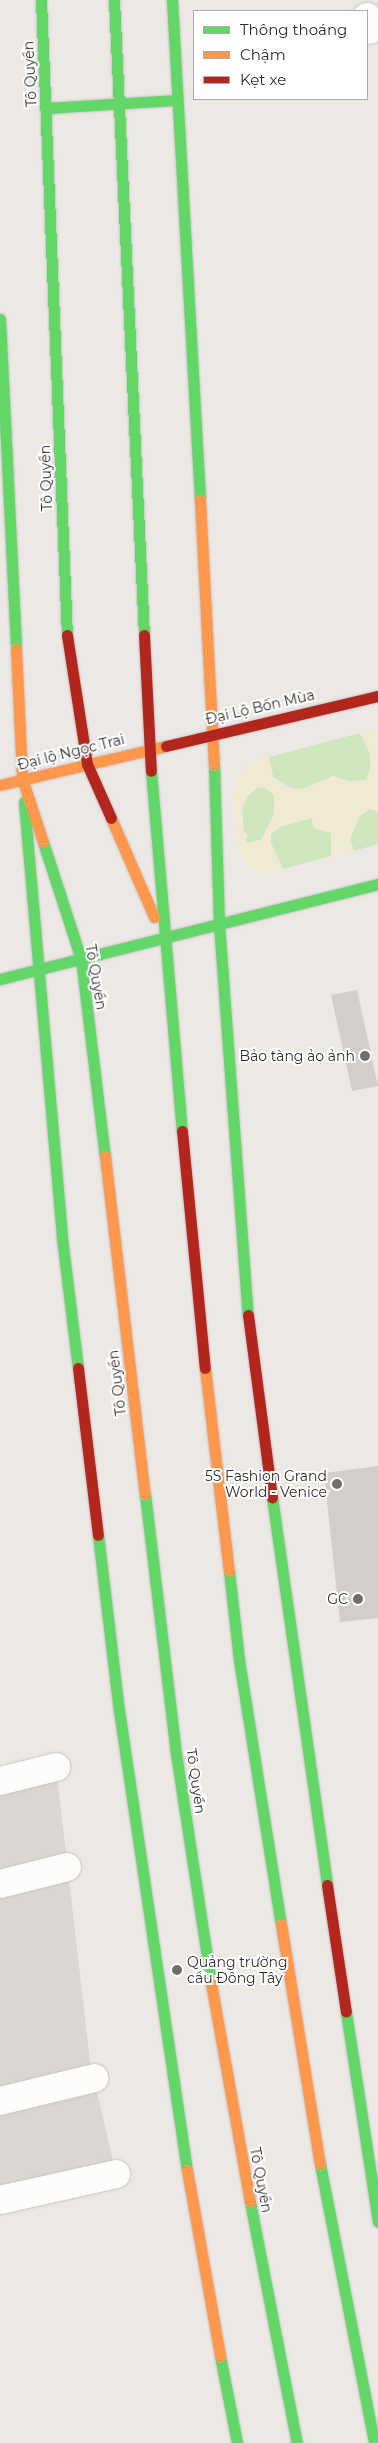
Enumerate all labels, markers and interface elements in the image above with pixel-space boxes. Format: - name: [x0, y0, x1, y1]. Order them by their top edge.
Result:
- legend: [193, 10, 368, 100]
- text: Thông thoáng: [240, 20, 347, 39]
- street label: Tô Quyền: [20, 41, 40, 107]
- text: Chậm: [240, 45, 286, 64]
- text: Kẹt xe: [240, 70, 286, 89]
- street label: Tô Quyền: [36, 445, 56, 511]
- street label: Đại Lộ Bốn Mùa: [204, 686, 316, 728]
- street label: Đại lộ Ngọc Trai: [16, 731, 126, 773]
- street label: Tô Quyền: [82, 943, 110, 1011]
- place label: Bảo tàng ảo ảnh: [239, 1048, 355, 1064]
- marker: Bảo tàng ảo ảnh: [359, 1050, 371, 1062]
- street label: Tô Quyền: [105, 1349, 129, 1417]
- place label: 5S Fashion Grand World - Venice: [205, 1468, 327, 1500]
- marker: 5S Fashion Grand World - Venice: [331, 1478, 343, 1490]
- place label: GC: [327, 1591, 348, 1607]
- marker: GC: [352, 1593, 364, 1605]
- street label: Tô Quyền: [183, 1747, 209, 1815]
- place label: Quảng trường cầu Đông Tây: [187, 1954, 287, 1986]
- marker: Quảng trường cầu Đông Tây: [171, 1964, 183, 1976]
- street label: Tô Quyền: [246, 2146, 276, 2214]

